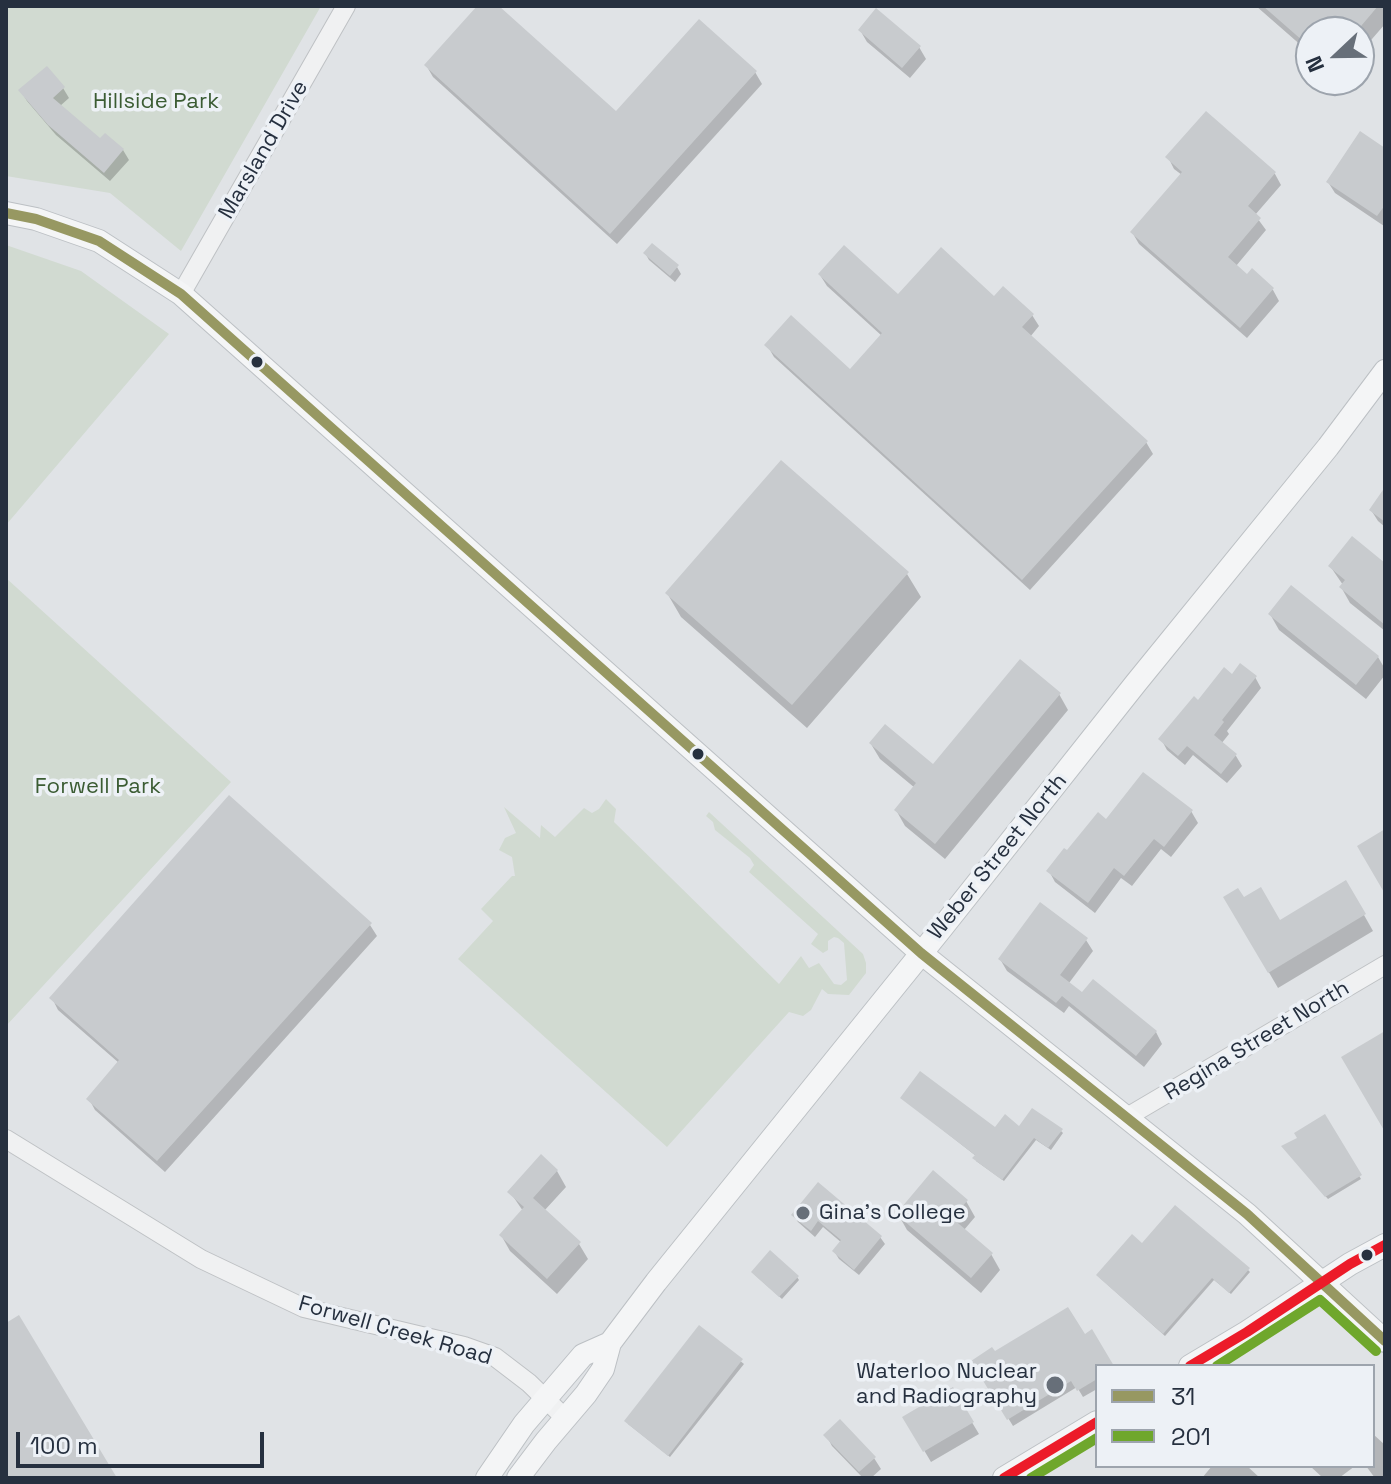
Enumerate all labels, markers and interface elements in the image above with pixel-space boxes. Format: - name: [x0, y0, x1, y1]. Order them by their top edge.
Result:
- north arrow: [1295, 16, 1375, 96]
- text: N: [1299, 52, 1330, 76]
- street label: Marsland Drive: [214, 76, 314, 224]
- park label: Hillside Park: [93, 89, 219, 115]
- unlabelled marker: [249, 354, 265, 370]
- unlabelled marker: [690, 746, 706, 762]
- street label: Weber Street North: [923, 769, 1073, 945]
- park label: Forwell Park: [35, 774, 161, 800]
- street label: Regina Street North: [1160, 975, 1354, 1107]
- place label: Gina's College: [819, 1200, 966, 1226]
- marker: Gina's College: [794, 1204, 812, 1222]
- unlabelled marker: [1359, 1247, 1375, 1263]
- street label: Forwell Creek Road: [295, 1291, 495, 1371]
- place label: Waterloo Nuclear and Radiography: [856, 1359, 1037, 1410]
- legend: [1095, 1364, 1375, 1468]
- marker: Waterloo Nuclear and Radiography: [1044, 1374, 1066, 1396]
- text: 31: [1171, 1381, 1195, 1412]
- scale bar: [20, 1416, 268, 1466]
- text: 201: [1171, 1421, 1211, 1452]
- text: 100 m: [30, 1430, 98, 1461]

